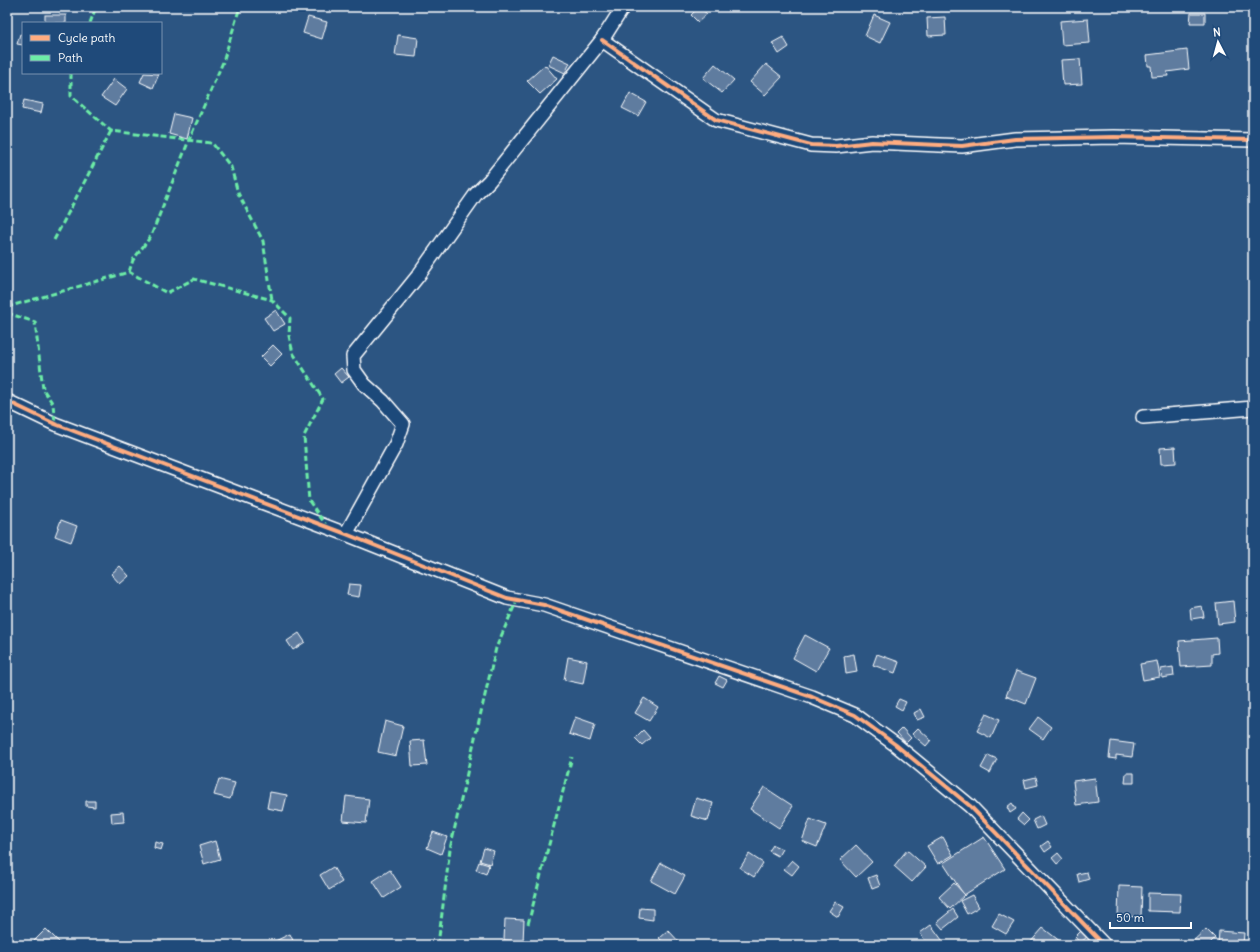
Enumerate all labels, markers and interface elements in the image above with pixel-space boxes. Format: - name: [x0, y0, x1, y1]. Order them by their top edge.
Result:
- legend: [22, 22, 162, 74]
- north arrow: [1198, 22, 1238, 62]
- text: N: [1212, 25, 1221, 39]
- text: Cycle path: [58, 30, 115, 45]
- text: Path: [58, 50, 83, 65]
- scale bar: [1110, 904, 1191, 930]
- text: 50 m: [1116, 910, 1145, 925]

